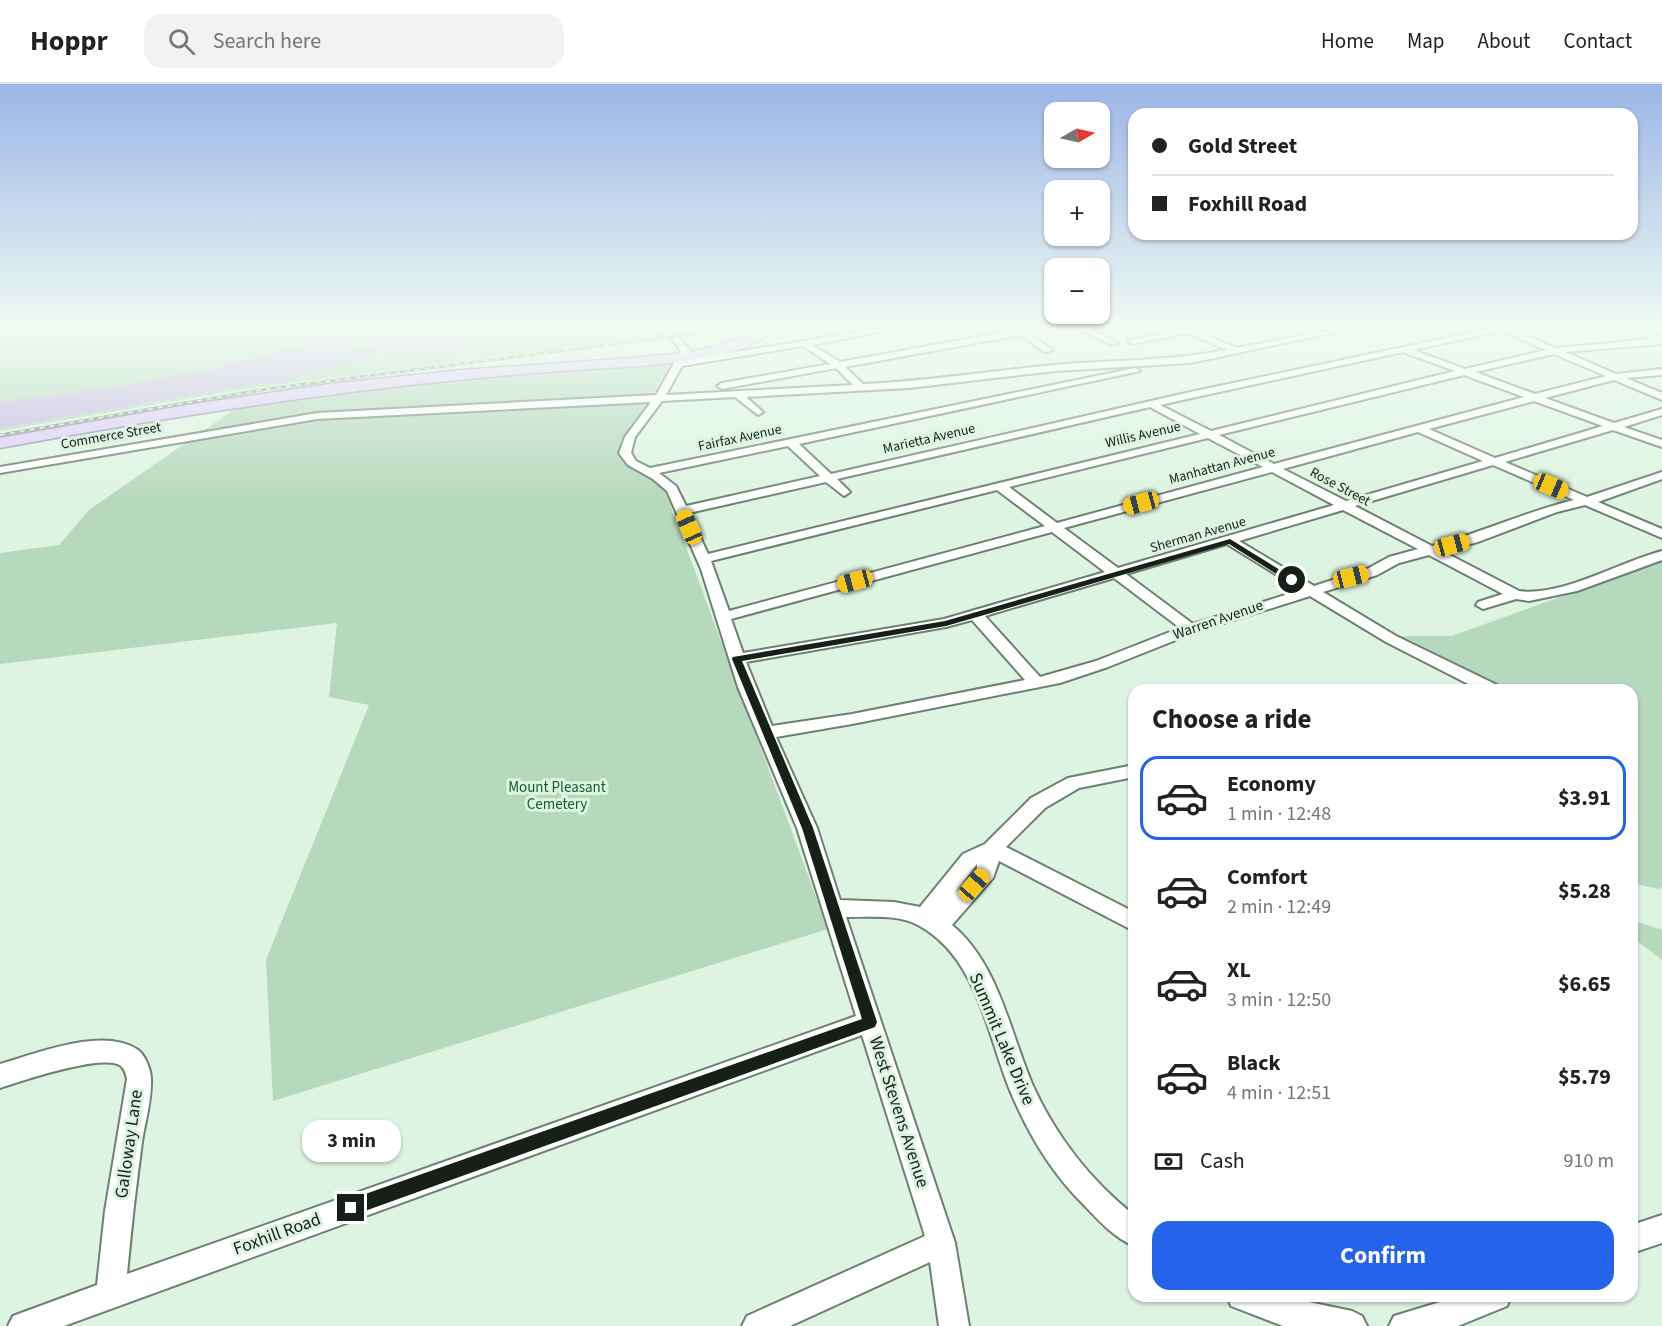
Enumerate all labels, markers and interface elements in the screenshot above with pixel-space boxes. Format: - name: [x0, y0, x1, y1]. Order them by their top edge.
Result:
- search box: [144, 14, 564, 68]
- text: Hoppr: [30, 21, 108, 61]
- icon: search: [165, 25, 198, 58]
- text: Search here: [213, 25, 321, 57]
- text: Home: [1321, 26, 1374, 56]
- text: Map: [1407, 26, 1445, 56]
- text: About: [1478, 26, 1530, 56]
- text: Contact: [1563, 26, 1632, 56]
- north arrow: [1044, 102, 1110, 168]
- map controls: [1044, 102, 1110, 324]
- text: Gold Street: [1188, 130, 1297, 162]
- button: +: [1044, 180, 1110, 246]
- text: Foxhill Road: [1188, 188, 1307, 220]
- button: −: [1044, 258, 1110, 324]
- street label: Commerce Street: [59, 417, 163, 455]
- street label: Willis Avenue: [1103, 417, 1183, 453]
- street label: Fairfax Avenue: [696, 419, 784, 457]
- street label: Marietta Avenue: [881, 419, 977, 459]
- street label: Manhattan Avenue: [1167, 442, 1277, 490]
- street label: Rose Street: [1306, 463, 1374, 511]
- car: [1531, 471, 1571, 501]
- car: [1121, 490, 1161, 516]
- car: [673, 507, 705, 547]
- street label: Sherman Avenue: [1148, 512, 1248, 558]
- car: [1432, 532, 1472, 558]
- car: [1331, 564, 1371, 590]
- route start: [1278, 566, 1305, 593]
- car: [835, 568, 875, 594]
- street label: Warren Avenue: [1170, 595, 1266, 645]
- text: Choose a ride: [1152, 700, 1312, 739]
- text: Economy: [1227, 768, 1316, 800]
- icon: car: [1155, 771, 1209, 825]
- park label: Mount Pleasant Cemetery: [508, 777, 606, 815]
- text: $3.91: [1558, 782, 1611, 814]
- text: 1 min · 12:48: [1227, 800, 1331, 828]
- text: Comfort: [1227, 861, 1308, 893]
- icon: car: [1155, 864, 1209, 918]
- car: [955, 866, 993, 904]
- text: $5.28: [1558, 875, 1611, 907]
- text: 2 min · 12:49: [1227, 893, 1331, 921]
- text: XL: [1227, 954, 1251, 986]
- icon: car: [1155, 957, 1209, 1011]
- text: $6.65: [1558, 968, 1611, 1000]
- street label: Summit Lake Drive: [963, 969, 1041, 1109]
- text: 3 min · 12:50: [1227, 986, 1331, 1014]
- street label: West Stevens Avenue: [863, 1033, 935, 1191]
- text: Black: [1227, 1047, 1281, 1079]
- icon: car: [1155, 1050, 1209, 1104]
- text: $5.79: [1558, 1061, 1611, 1093]
- text: 4 min · 12:51: [1227, 1079, 1331, 1107]
- street label: Galloway Lane: [109, 1088, 149, 1200]
- callout: 3 min: [302, 1121, 400, 1163]
- text: 3 min: [327, 1127, 376, 1155]
- icon: cash: [1152, 1145, 1185, 1178]
- text: Cash: [1200, 1145, 1245, 1177]
- text: 910 m: [1564, 1147, 1614, 1175]
- route end: [337, 1194, 364, 1221]
- street label: Foxhill Road: [230, 1207, 324, 1261]
- button: Confirm: [1152, 1221, 1614, 1290]

